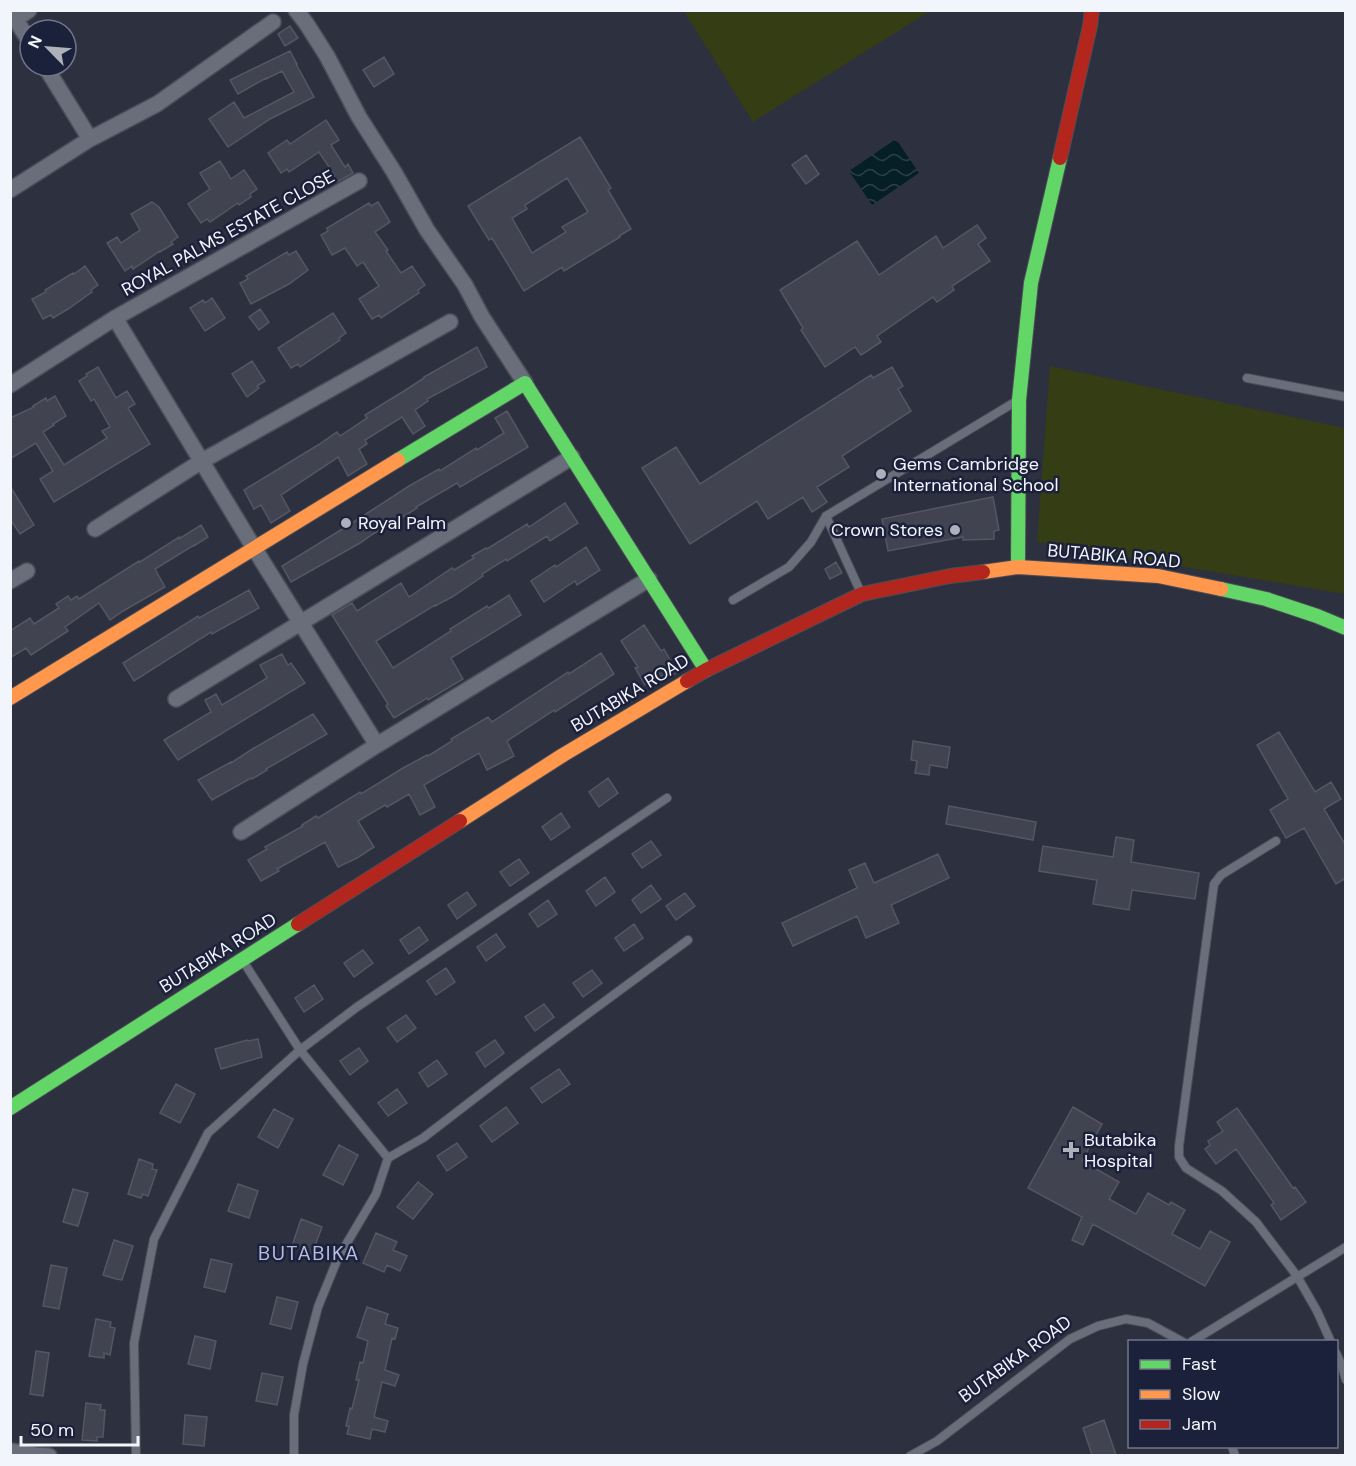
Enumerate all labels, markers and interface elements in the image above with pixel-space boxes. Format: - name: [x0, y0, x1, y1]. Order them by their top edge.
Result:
- north arrow: [18, 18, 78, 78]
- text: N: [23, 32, 47, 52]
- street label: ROYAL PALMS ESTATE CLOSE: [117, 164, 339, 302]
- place label: Gems Cambridge International School: [893, 452, 1059, 497]
- marker: Gems Cambridge International School: [874, 467, 888, 481]
- place label: Royal Palm: [358, 511, 446, 535]
- marker: Royal Palm: [339, 516, 353, 530]
- place label: Crown Stores: [831, 518, 943, 542]
- marker: Crown Stores: [948, 523, 962, 537]
- street label: BUTABIKA ROAD: [1046, 538, 1182, 574]
- street label: BUTABIKA ROAD: [567, 648, 693, 738]
- street label: BUTABIKA ROAD: [155, 907, 281, 999]
- place label: Butabika Hospital: [1084, 1128, 1156, 1173]
- marker: Butabika Hospital: [1062, 1141, 1080, 1159]
- district label: BUTABIKA: [258, 1240, 360, 1266]
- street label: BUTABIKA ROAD: [954, 1310, 1076, 1408]
- legend: [1128, 1340, 1338, 1448]
- text: Fast: [1182, 1352, 1217, 1376]
- text: Slow: [1182, 1382, 1221, 1406]
- scale bar: [21, 1409, 138, 1447]
- text: Jam: [1182, 1412, 1217, 1436]
- text: 50 m: [30, 1418, 74, 1442]

